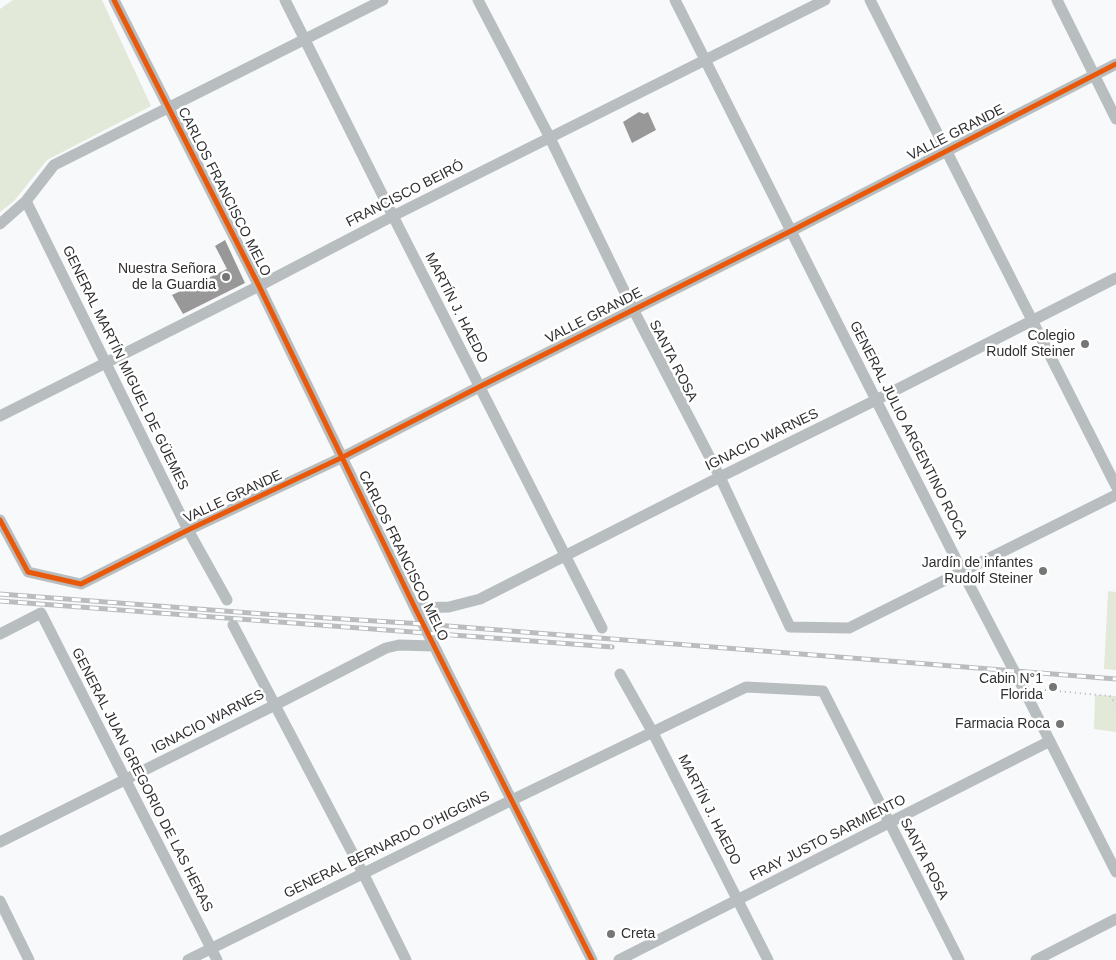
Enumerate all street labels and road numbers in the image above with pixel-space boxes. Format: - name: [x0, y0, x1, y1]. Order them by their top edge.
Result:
- street label: VALLE GRANDE: [905, 101, 1007, 165]
- street label: CARLOS FRANCISCO MELO: [174, 105, 274, 279]
- street label: FRANCISCO BEIRÓ: [343, 157, 467, 231]
- street label: GENERAL MARTÍN MIGUEL DE GÜEMES: [58, 243, 192, 493]
- street label: MARTÍN J. HAEDO: [421, 250, 491, 366]
- street label: VALLE GRANDE: [543, 284, 645, 348]
- street label: SANTA ROSA: [645, 317, 701, 405]
- street label: GENERAL JULIO ARGENTINO ROCA: [846, 318, 970, 542]
- street label: IGNACIO WARNES: [703, 405, 821, 475]
- street label: VALLE GRANDE: [181, 467, 285, 527]
- street label: CARLOS FRANCISCO MELO: [354, 468, 452, 644]
- street label: GENERAL JUAN GREGORIO DE LAS HERAS: [68, 645, 216, 915]
- street label: IGNACIO WARNES: [149, 686, 267, 758]
- street label: MARTÍN J. HAEDO: [674, 752, 744, 868]
- street label: GENERAL BERNARDO O'HIGGINS: [281, 788, 493, 902]
- street label: FRAY JUSTO SARMIENTO: [747, 791, 909, 885]
- street label: SANTA ROSA: [896, 815, 952, 903]

